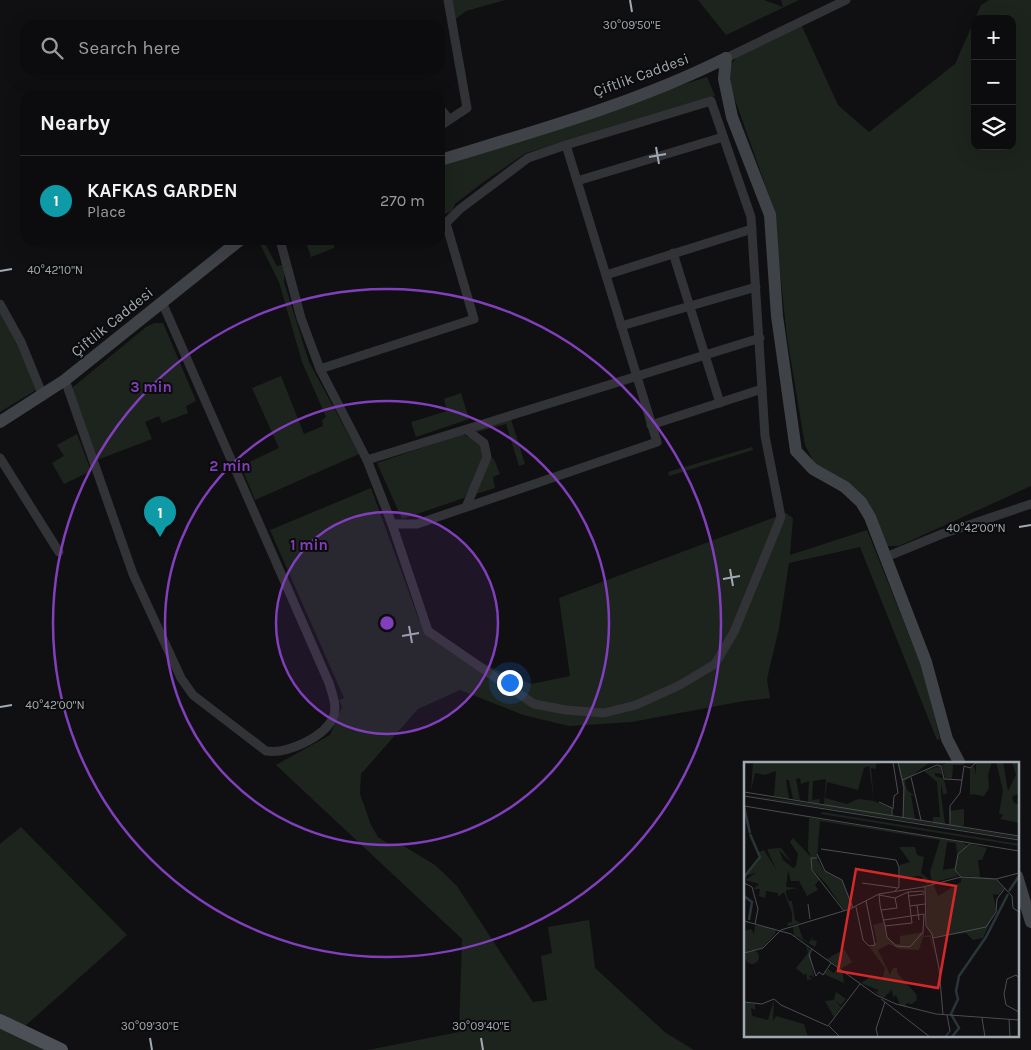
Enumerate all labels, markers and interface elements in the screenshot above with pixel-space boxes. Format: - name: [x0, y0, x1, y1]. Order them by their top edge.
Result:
- map controls: [971, 15, 1016, 150]
- button: +: [971, 15, 1016, 60]
- text: 30°09'50"E: [603, 18, 661, 32]
- search box: [20, 20, 445, 75]
- icon: search: [38, 34, 66, 62]
- text: Search here: [78, 37, 180, 59]
- street label: Çiftlik Caddesi: [591, 49, 691, 101]
- button: −: [971, 60, 1016, 105]
- button: layers: [971, 105, 1016, 150]
- text: Nearby: [40, 111, 110, 135]
- text: KAFKAS GARDEN: [87, 180, 238, 202]
- text: 1: [53, 191, 59, 210]
- text: 270 m: [380, 191, 425, 210]
- text: Place: [87, 202, 126, 221]
- text: 40°42'10"N: [27, 263, 83, 277]
- street label: Çiftlik Caddesi: [67, 283, 157, 361]
- text: 3 min: [130, 378, 172, 396]
- text: 2 min: [209, 457, 251, 475]
- pin: 1: [144, 496, 176, 537]
- text: 40°42'00"N: [946, 521, 1006, 535]
- text: 1 min: [290, 536, 328, 554]
- centre of rings: [378, 614, 396, 632]
- your location: [497, 670, 523, 696]
- text: 40°42'00"N: [25, 698, 85, 712]
- inset map: [744, 762, 1018, 1038]
- text: 30°09'30"E: [121, 1019, 179, 1033]
- text: 30°09'40"E: [452, 1019, 510, 1033]

